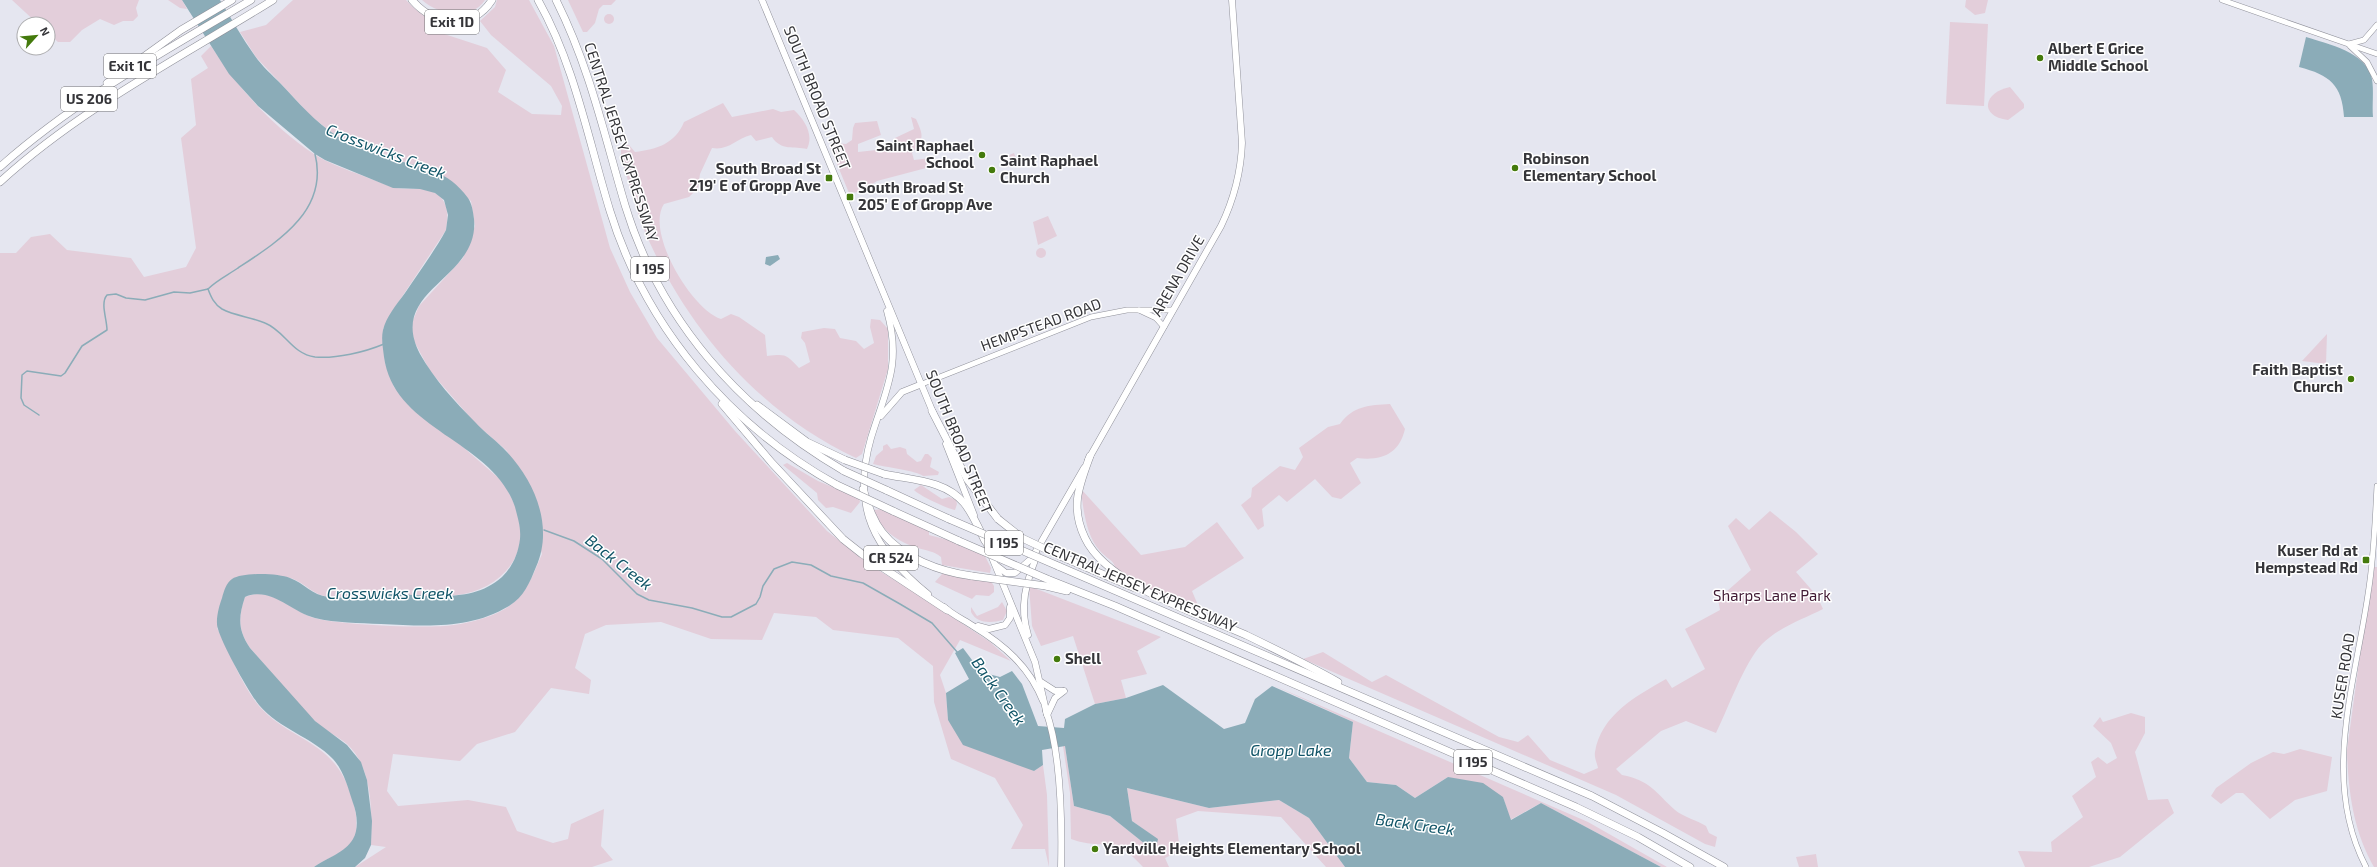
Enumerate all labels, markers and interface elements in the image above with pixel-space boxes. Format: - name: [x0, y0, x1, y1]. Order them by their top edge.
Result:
- road number: Exit 1D: [425, 10, 479, 34]
- north arrow: [16, 16, 56, 56]
- street label: SOUTH BROAD STREET: [781, 23, 855, 172]
- text: N: [38, 25, 53, 38]
- place label: Albert E Grice Middle School: [2048, 39, 2149, 74]
- street label: CENTRAL JERSEY EXPRESSWAY: [581, 40, 663, 244]
- marker: Albert E Grice Middle School: [2035, 53, 2045, 63]
- road number: Exit 1C: [104, 54, 156, 78]
- road number: US 206: [61, 87, 117, 111]
- water label: Crosswicks Creek: [324, 119, 449, 182]
- place label: Saint Raphael School: [876, 136, 974, 171]
- place label: Robinson Elementary School: [1523, 149, 1656, 185]
- marker: Saint Raphael School: [977, 150, 987, 160]
- place label: Saint Raphael Church: [1000, 151, 1098, 186]
- place label: South Broad St 219' E of Gropp Ave: [689, 159, 821, 194]
- marker: Robinson Elementary School: [1510, 163, 1520, 173]
- marker: Saint Raphael Church: [987, 165, 997, 175]
- marker: South Broad St 219' E of Gropp Ave: [824, 173, 834, 183]
- place label: South Broad St 205' E of Gropp Ave: [858, 178, 992, 213]
- marker: South Broad St 205' E of Gropp Ave: [845, 192, 855, 202]
- street label: ARENA DRIVE: [1147, 232, 1208, 319]
- road number: I 195: [631, 257, 669, 281]
- street label: HEMPSTEAD ROAD: [978, 294, 1103, 354]
- place label: Faith Baptist Church: [2252, 360, 2343, 395]
- street label: SOUTH BROAD STREET: [923, 367, 997, 516]
- marker: Faith Baptist Church: [2346, 374, 2356, 384]
- water label: Back Creek: [582, 530, 656, 594]
- road number: I 195: [985, 531, 1023, 555]
- street label: CENTRAL JERSEY EXPRESSWAY: [1041, 537, 1240, 635]
- place label: Kuser Rd at Hempstead Rd: [2255, 541, 2358, 576]
- road number: CR 524: [864, 546, 918, 570]
- marker: Kuser Rd at Hempstead Rd: [2361, 555, 2371, 565]
- water label: Crosswicks Creek: [327, 583, 453, 602]
- park label: Sharps Lane Park: [1713, 586, 1831, 604]
- street label: KUSER ROAD: [2326, 632, 2358, 720]
- place label: Shell: [1065, 649, 1101, 667]
- water label: Back Creek: [968, 653, 1030, 728]
- marker: Shell: [1052, 654, 1062, 664]
- water label: Gropp Lake: [1250, 740, 1332, 759]
- road number: I 195: [1454, 750, 1492, 774]
- water label: Back Creek: [1374, 809, 1456, 838]
- place label: Yardville Heights Elementary School: [1103, 839, 1361, 858]
- marker: Yardville Heights Elementary School: [1090, 844, 1100, 854]

